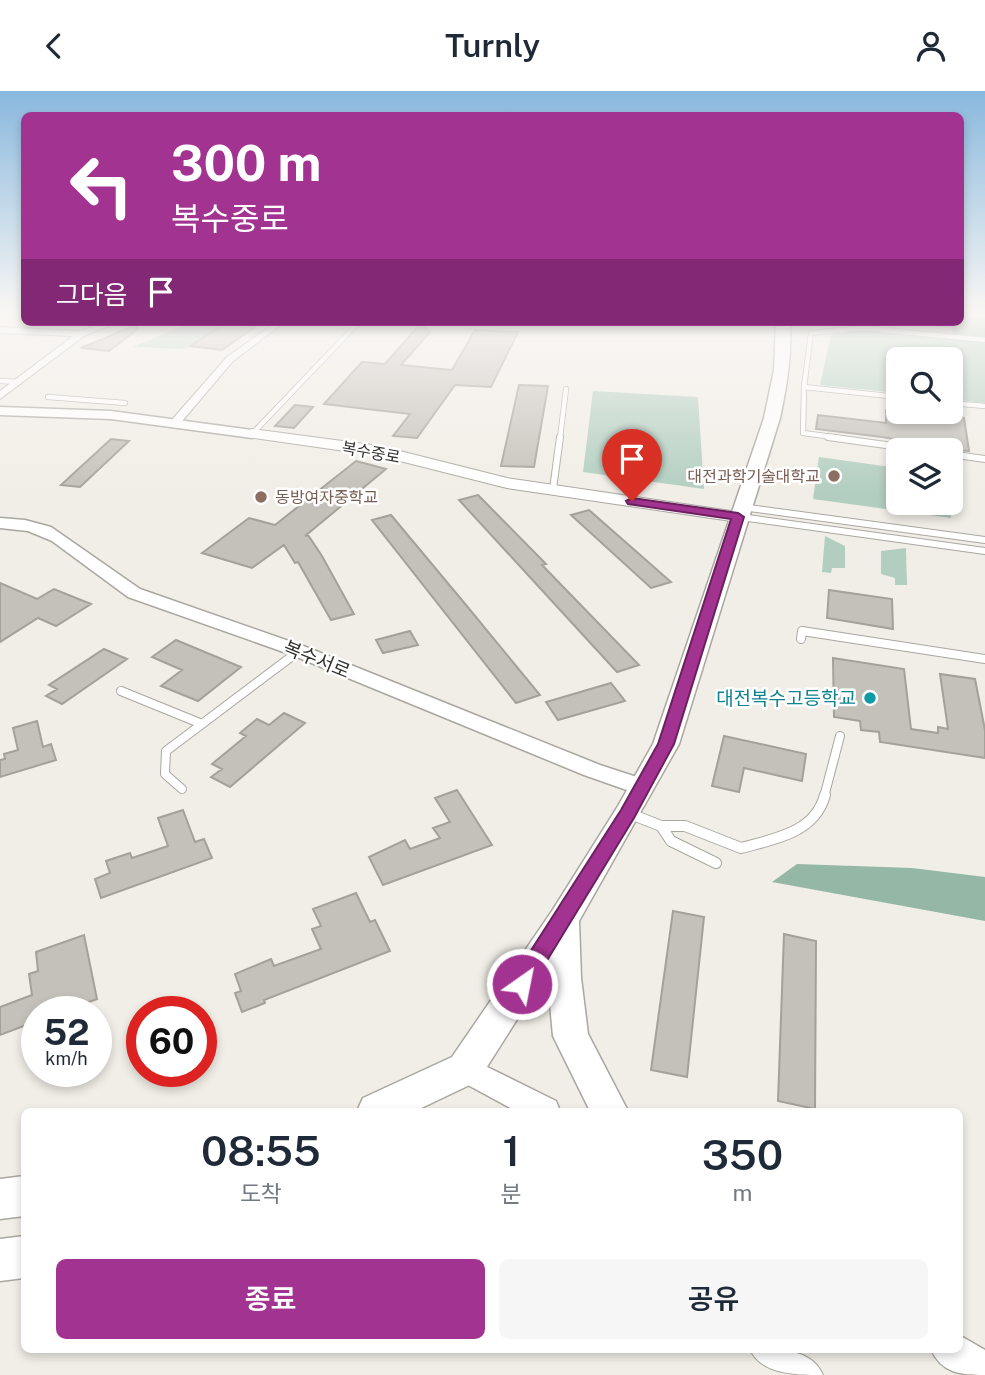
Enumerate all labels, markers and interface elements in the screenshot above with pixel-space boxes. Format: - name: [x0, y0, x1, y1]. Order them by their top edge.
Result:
- icon: back: [35, 27, 73, 65]
- text: Turnly: [445, 27, 540, 64]
- icon: person: [912, 27, 950, 65]
- text: 300 m: [171, 134, 321, 192]
- icon: left: [56, 140, 147, 231]
- text: 복수중로: [171, 200, 289, 237]
- icon: arrive: [142, 273, 180, 311]
- text: 그다음: [56, 279, 128, 310]
- map controls: [886, 347, 963, 515]
- button: search: [886, 347, 963, 424]
- pin: [602, 429, 662, 501]
- street label: 복수중로: [340, 438, 402, 467]
- button: layers: [886, 438, 963, 515]
- icon: arrive: [613, 440, 651, 478]
- place label: 대전과학기술대학교: [688, 467, 820, 486]
- marker: 대전과학기술대학교: [826, 468, 842, 484]
- place label: 동방여자중학교: [275, 488, 378, 507]
- marker: 동방여자중학교: [253, 489, 269, 505]
- street label: 복수서로: [280, 636, 354, 682]
- place label: 대전복수고등학교: [716, 687, 856, 709]
- marker: 대전복수고등학교: [862, 690, 878, 706]
- position arrow: [485, 947, 559, 1021]
- speed limit sign: 60: [126, 996, 217, 1087]
- text: 52: [44, 1012, 89, 1053]
- text: km/h: [45, 1048, 88, 1069]
- text: 08:55: [201, 1126, 321, 1175]
- text: 1: [502, 1126, 520, 1175]
- text: 350: [702, 1130, 783, 1179]
- text: m: [732, 1179, 752, 1206]
- text: 도착: [240, 1180, 282, 1207]
- text: 분: [501, 1180, 522, 1207]
- button: 종료: [56, 1259, 485, 1339]
- button: 공유: [499, 1259, 928, 1339]

